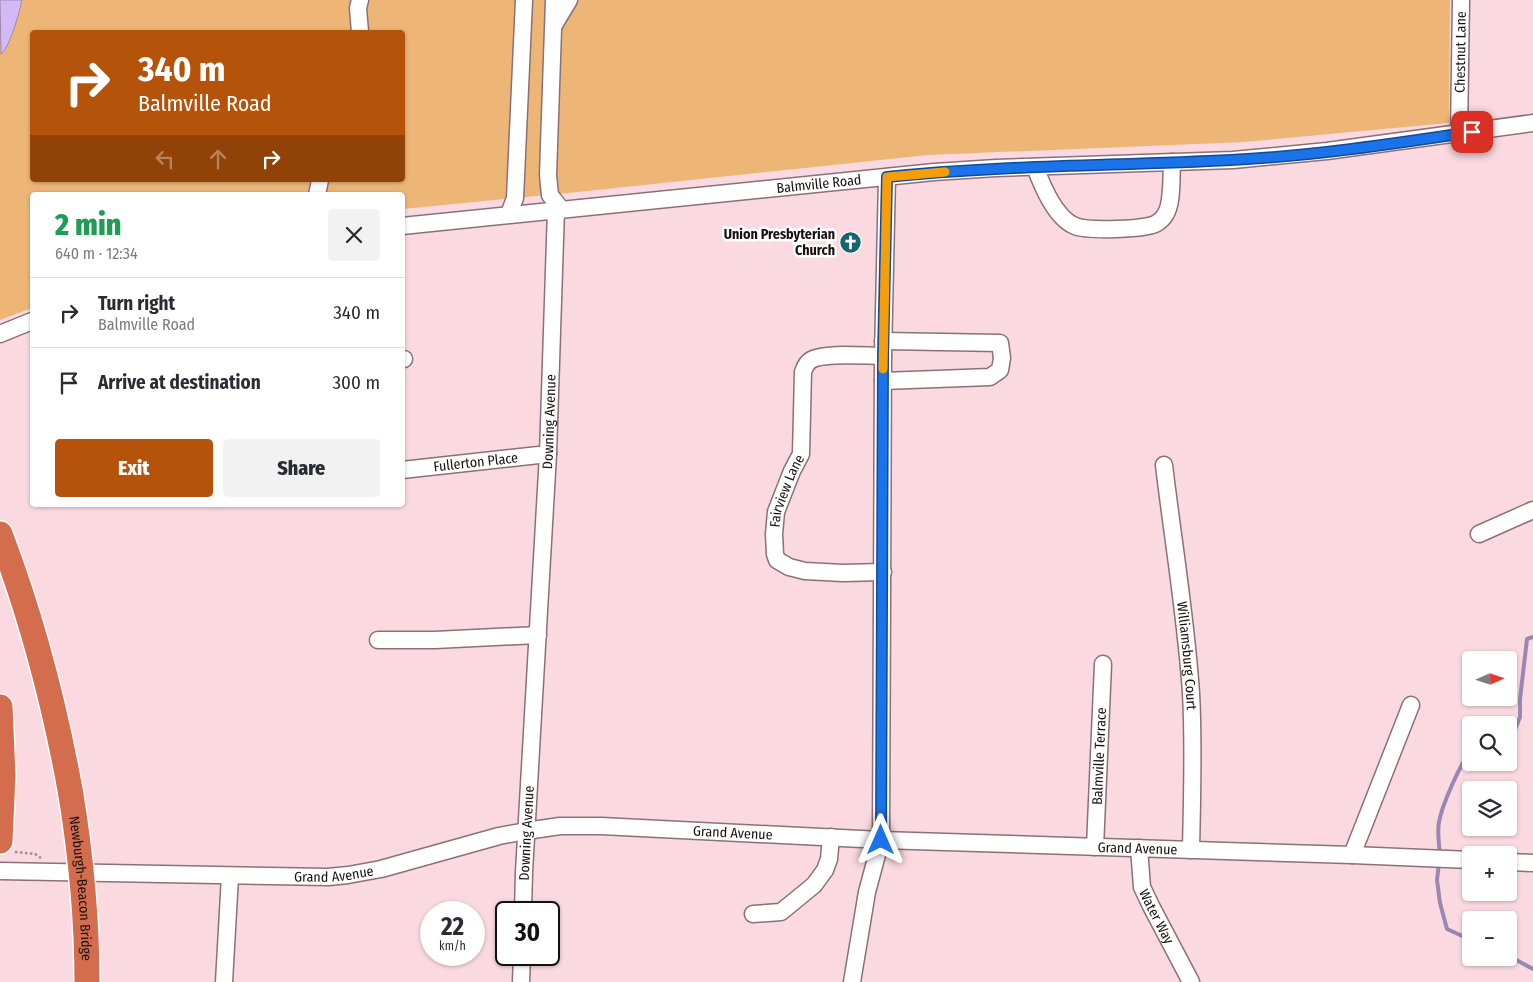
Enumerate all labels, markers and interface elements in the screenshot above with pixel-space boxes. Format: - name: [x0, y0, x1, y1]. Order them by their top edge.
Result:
- street label: Chestnut Lane: [1452, 11, 1470, 93]
- text: 340 m: [138, 48, 226, 90]
- icon: right: [55, 50, 120, 115]
- text: Balmville Road: [138, 90, 272, 117]
- pin: [1451, 111, 1493, 153]
- icon: arrive: [1458, 118, 1486, 146]
- icon: left: [151, 145, 179, 173]
- icon: ahead: [204, 145, 232, 173]
- icon: right: [257, 145, 285, 173]
- street label: Balmville Road: [776, 171, 862, 197]
- text: 2 min: [55, 207, 121, 243]
- button: close: [328, 209, 380, 261]
- place label: Union Presbyterian Church: [724, 226, 835, 259]
- church icon: Union Presbyterian Church: [839, 230, 863, 254]
- text: 640 m · 12:34: [55, 244, 138, 263]
- text: Turn right: [98, 292, 175, 315]
- icon: right: [55, 299, 83, 327]
- text: 340 m: [333, 301, 380, 324]
- text: Balmville Road: [98, 315, 195, 334]
- icon: arrive: [55, 369, 83, 397]
- text: Arrive at destination: [98, 371, 261, 394]
- text: 300 m: [333, 371, 380, 394]
- street label: Downing Avenue: [539, 374, 560, 470]
- button: Exit: [55, 439, 213, 497]
- button: Share: [223, 439, 380, 497]
- street label: Fullerton Place: [432, 449, 519, 476]
- street label: Fairview Lane: [767, 452, 808, 528]
- street label: Williamsburg Court: [1173, 600, 1200, 711]
- north arrow: [1462, 651, 1518, 706]
- map controls: [1462, 651, 1517, 966]
- street label: Balmville Terrace: [1089, 707, 1110, 805]
- button: search: [1462, 716, 1517, 771]
- button: layers: [1462, 781, 1517, 836]
- street label: Downing Avenue: [516, 785, 538, 881]
- position arrow: [854, 813, 906, 865]
- street label: Newburgh-Beacon Bridge: [65, 815, 95, 961]
- street label: Grand Avenue: [693, 823, 773, 844]
- street label: Grand Avenue: [1097, 839, 1178, 858]
- button: +: [1462, 846, 1517, 901]
- street label: Grand Avenue: [294, 863, 375, 886]
- street label: Water Way: [1135, 886, 1178, 948]
- speed limit sign: 30: [495, 901, 560, 966]
- button: −: [1462, 911, 1517, 966]
- text: 22: [441, 912, 464, 942]
- text: km/h: [439, 939, 466, 953]

